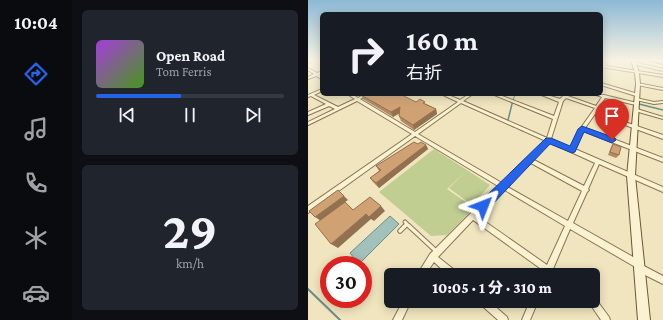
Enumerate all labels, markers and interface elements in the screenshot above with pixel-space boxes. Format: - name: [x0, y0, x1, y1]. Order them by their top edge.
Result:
- text: 10:04: [14, 13, 58, 33]
- text: 160 m: [406, 25, 478, 56]
- icon: right: [340, 28, 392, 80]
- text: Open Road: [156, 48, 225, 64]
- icon: directions: [22, 60, 50, 88]
- text: 右折: [406, 63, 442, 83]
- text: Tom Ferris: [156, 64, 211, 79]
- pin: [595, 99, 629, 140]
- icon: previous: [116, 104, 138, 126]
- icon: pause: [179, 104, 201, 126]
- icon: next: [242, 104, 264, 126]
- icon: arrive: [601, 105, 623, 127]
- icon: music: [22, 115, 50, 143]
- icon: phone: [22, 169, 50, 197]
- position arrow: [462, 185, 504, 227]
- text: 29: [163, 201, 217, 259]
- icon: climate: [22, 224, 50, 252]
- text: km/h: [176, 256, 204, 271]
- speed limit sign: 30: [320, 256, 372, 308]
- icon: car: [22, 279, 50, 307]
- text: 10:05 · 1 分 · 310 m: [432, 280, 552, 296]

